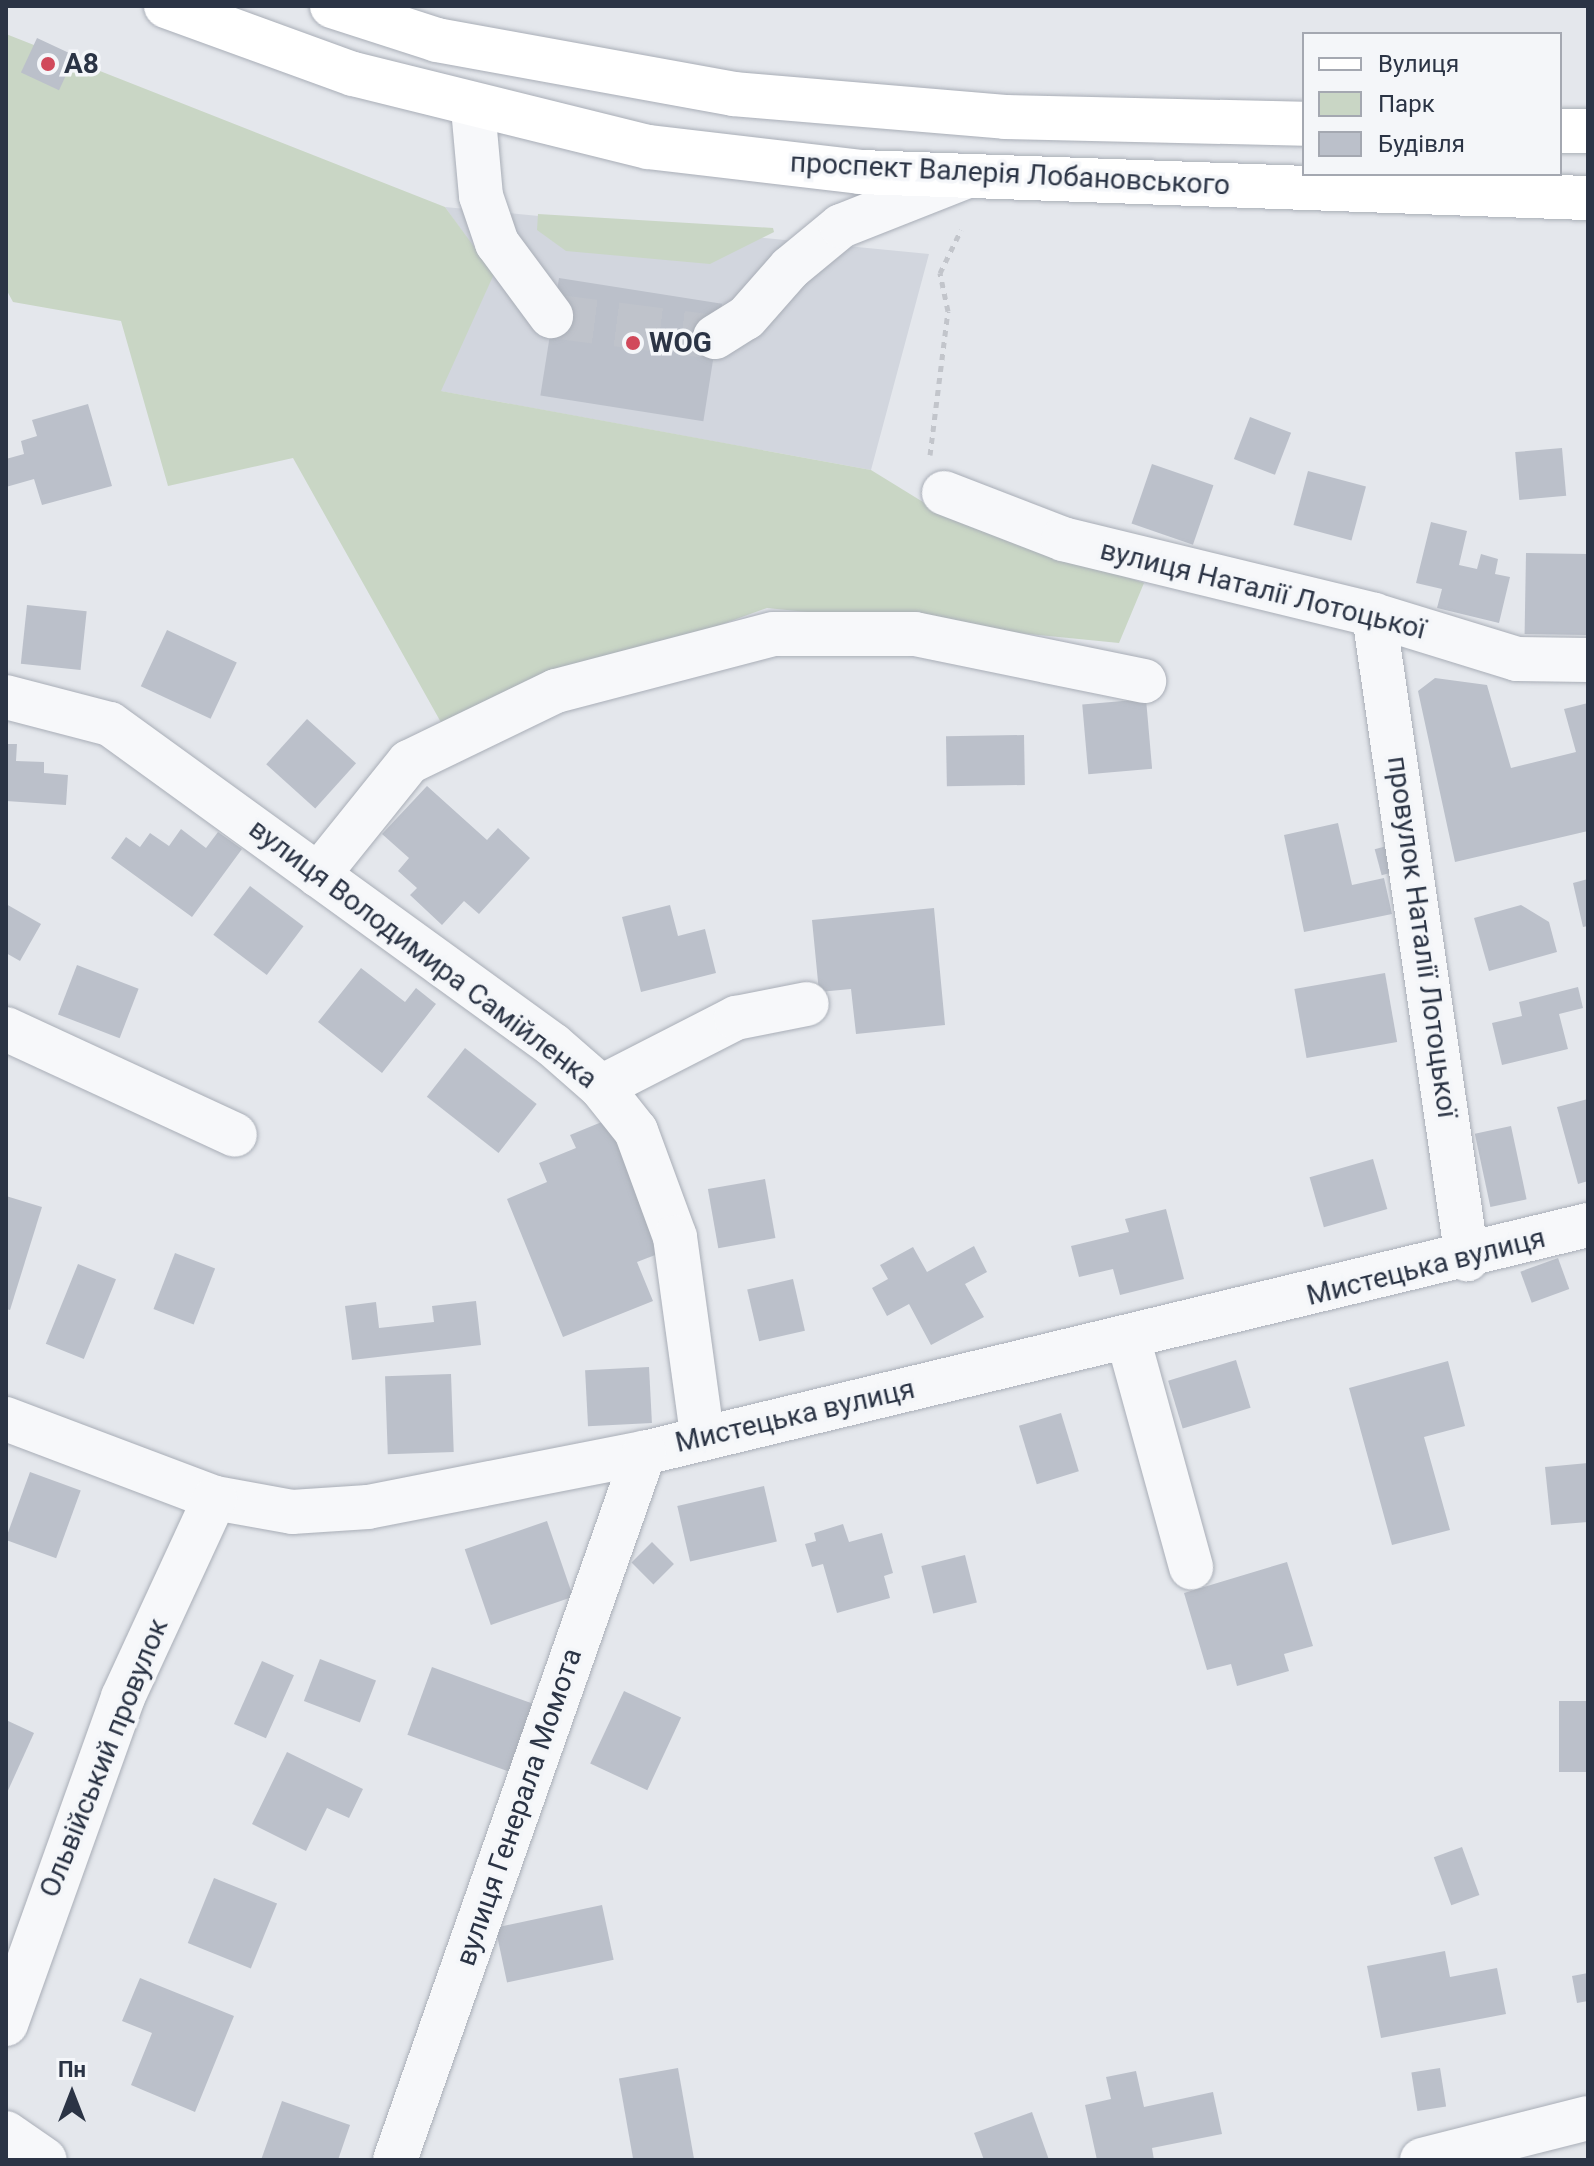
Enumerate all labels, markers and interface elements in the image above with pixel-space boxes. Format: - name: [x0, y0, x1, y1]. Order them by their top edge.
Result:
- legend: [1302, 32, 1562, 176]
- place label: А8: [64, 47, 99, 81]
- text: Вулиця: [1378, 50, 1459, 78]
- marker: А8: [39, 55, 57, 73]
- text: Парк: [1378, 90, 1435, 118]
- text: Будівля: [1378, 130, 1465, 158]
- street label: проспект Валерія Лобановського: [789, 146, 1231, 202]
- place label: WOG: [649, 326, 712, 360]
- marker: WOG: [624, 334, 642, 352]
- street label: вулиця Наталії Лотоцької: [1097, 533, 1429, 647]
- street label: провулок Наталії Лотоцької: [1380, 754, 1464, 1120]
- street label: вулиця Володимира Самійленка: [242, 812, 604, 1096]
- street label: Мистецька вулиця: [1303, 1221, 1549, 1313]
- street label: Мистецька вулиця: [672, 1372, 918, 1460]
- street label: Ольвійський провулок: [33, 1614, 175, 1902]
- street label: вулиця Генерала Момота: [449, 1644, 589, 1970]
- north arrow: [32, 2054, 112, 2134]
- text: Пн: [58, 2057, 86, 2082]

